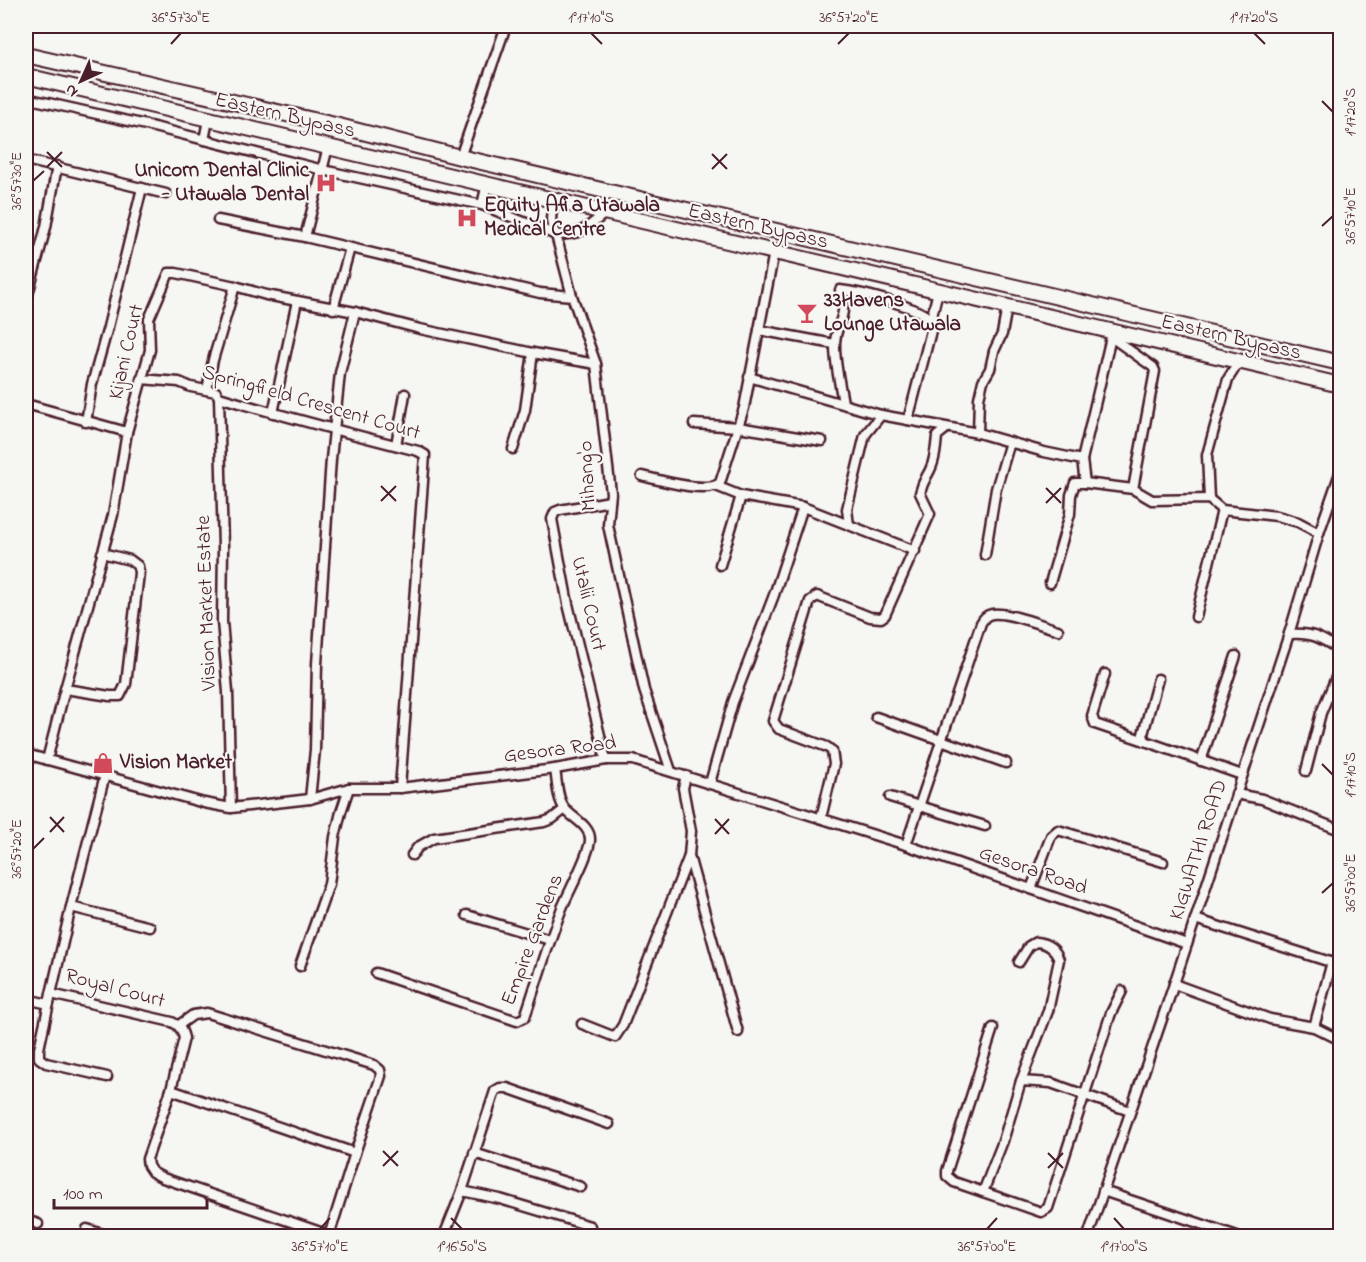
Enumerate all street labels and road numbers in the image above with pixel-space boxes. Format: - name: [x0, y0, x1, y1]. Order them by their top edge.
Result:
- street label: Eastern Bypass: [211, 85, 358, 149]
- street label: Eastern Bypass: [684, 196, 831, 260]
- street label: Kijani Court: [101, 301, 153, 403]
- street label: Eastern Bypass: [1157, 307, 1304, 371]
- street label: Springfield Crescent Court: [198, 357, 424, 450]
- street label: Mihang'o: [571, 440, 607, 512]
- street label: Vision Market Estate: [189, 514, 225, 692]
- street label: Utalii Court: [563, 554, 613, 654]
- street label: Gesora Road: [502, 728, 618, 772]
- street label: KIGWATHI ROAD: [1162, 776, 1236, 924]
- street label: Gesora Road: [975, 838, 1091, 904]
- street label: Empire Gardens: [494, 870, 572, 1010]
- street label: Royal Court: [61, 961, 168, 1019]

